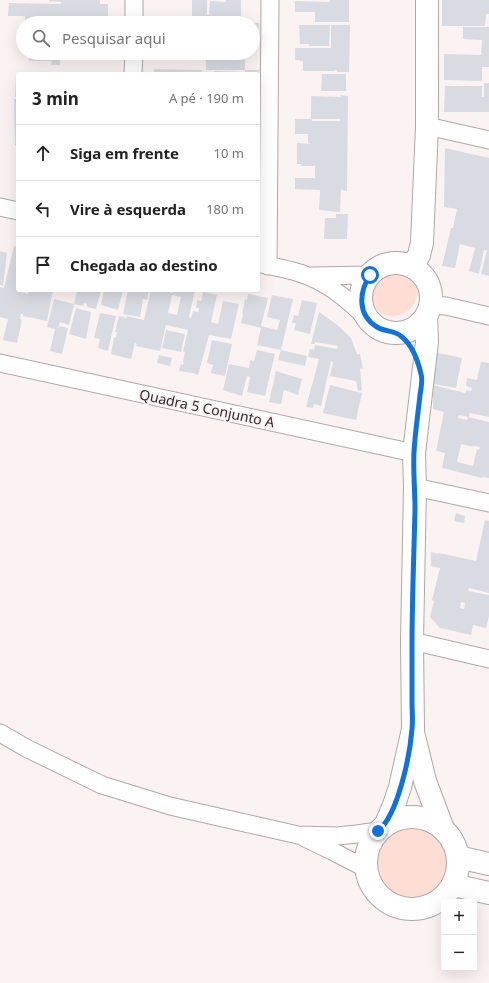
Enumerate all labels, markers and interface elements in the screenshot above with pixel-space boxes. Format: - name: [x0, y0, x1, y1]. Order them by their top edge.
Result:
- search box: [16, 16, 260, 60]
- icon: search: [30, 27, 52, 49]
- text: Pesquisar aqui: [62, 28, 166, 48]
- text: 3 min: [32, 87, 79, 110]
- text: A pé · 190 m: [169, 89, 244, 107]
- icon: ahead: [32, 142, 54, 164]
- text: Siga em frente: [70, 143, 179, 163]
- text: 10 m: [214, 144, 244, 162]
- icon: left: [32, 198, 54, 220]
- text: Vire à esquerda: [70, 199, 186, 219]
- text: 180 m: [206, 200, 244, 218]
- icon: arrive: [32, 254, 54, 276]
- text: Chegada ao destino: [70, 255, 218, 275]
- route start: [361, 266, 379, 284]
- street label: Quadra 5 Conjunto A: [138, 384, 276, 432]
- route end: [369, 822, 387, 840]
- map controls: [441, 899, 477, 971]
- button: +: [441, 899, 477, 935]
- button: −: [441, 935, 477, 971]

